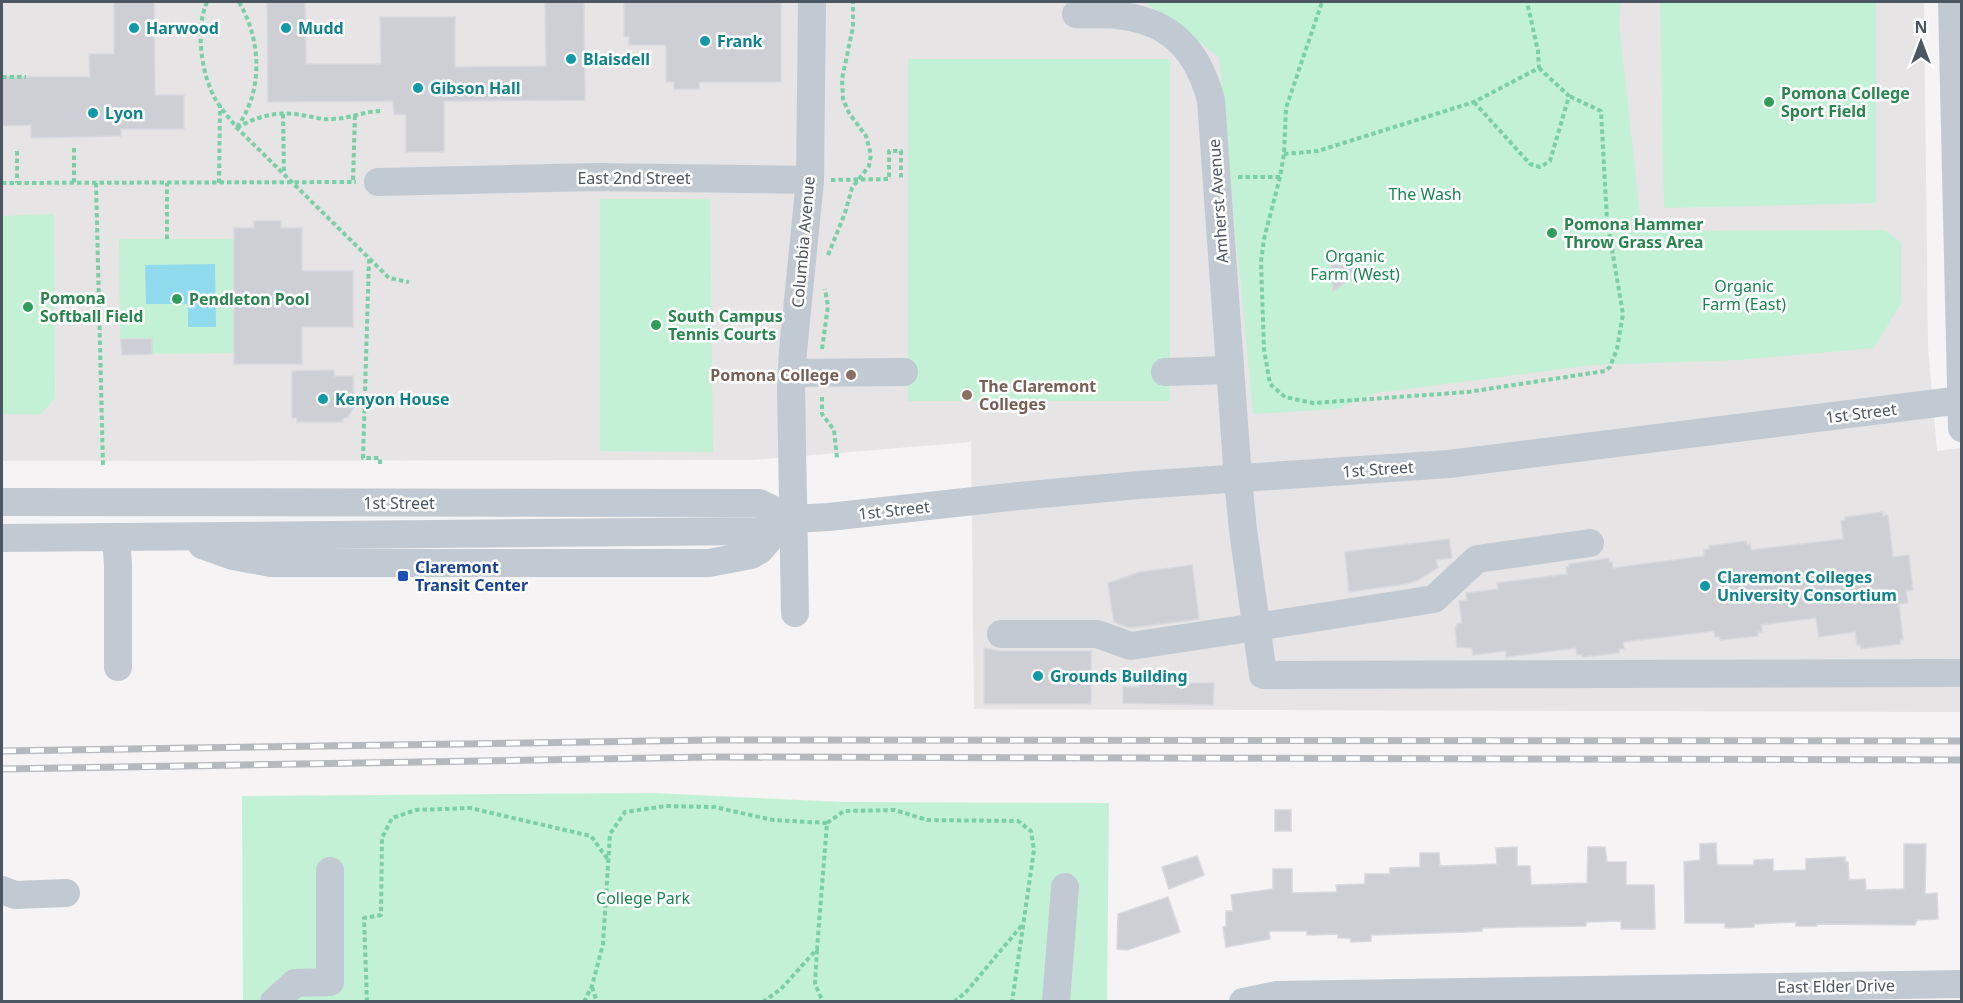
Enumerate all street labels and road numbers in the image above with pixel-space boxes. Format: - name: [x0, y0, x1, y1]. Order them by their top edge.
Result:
- street label: Amherst Avenue: [1203, 138, 1233, 264]
- street label: East 2nd Street: [577, 167, 691, 189]
- street label: Columbia Avenue: [786, 175, 820, 309]
- street label: 1st Street: [1824, 398, 1898, 428]
- street label: 1st Street: [1342, 456, 1415, 482]
- street label: 1st Street: [363, 492, 435, 514]
- street label: 1st Street: [857, 495, 931, 525]
- street label: East Elder Drive: [1777, 974, 1895, 998]

